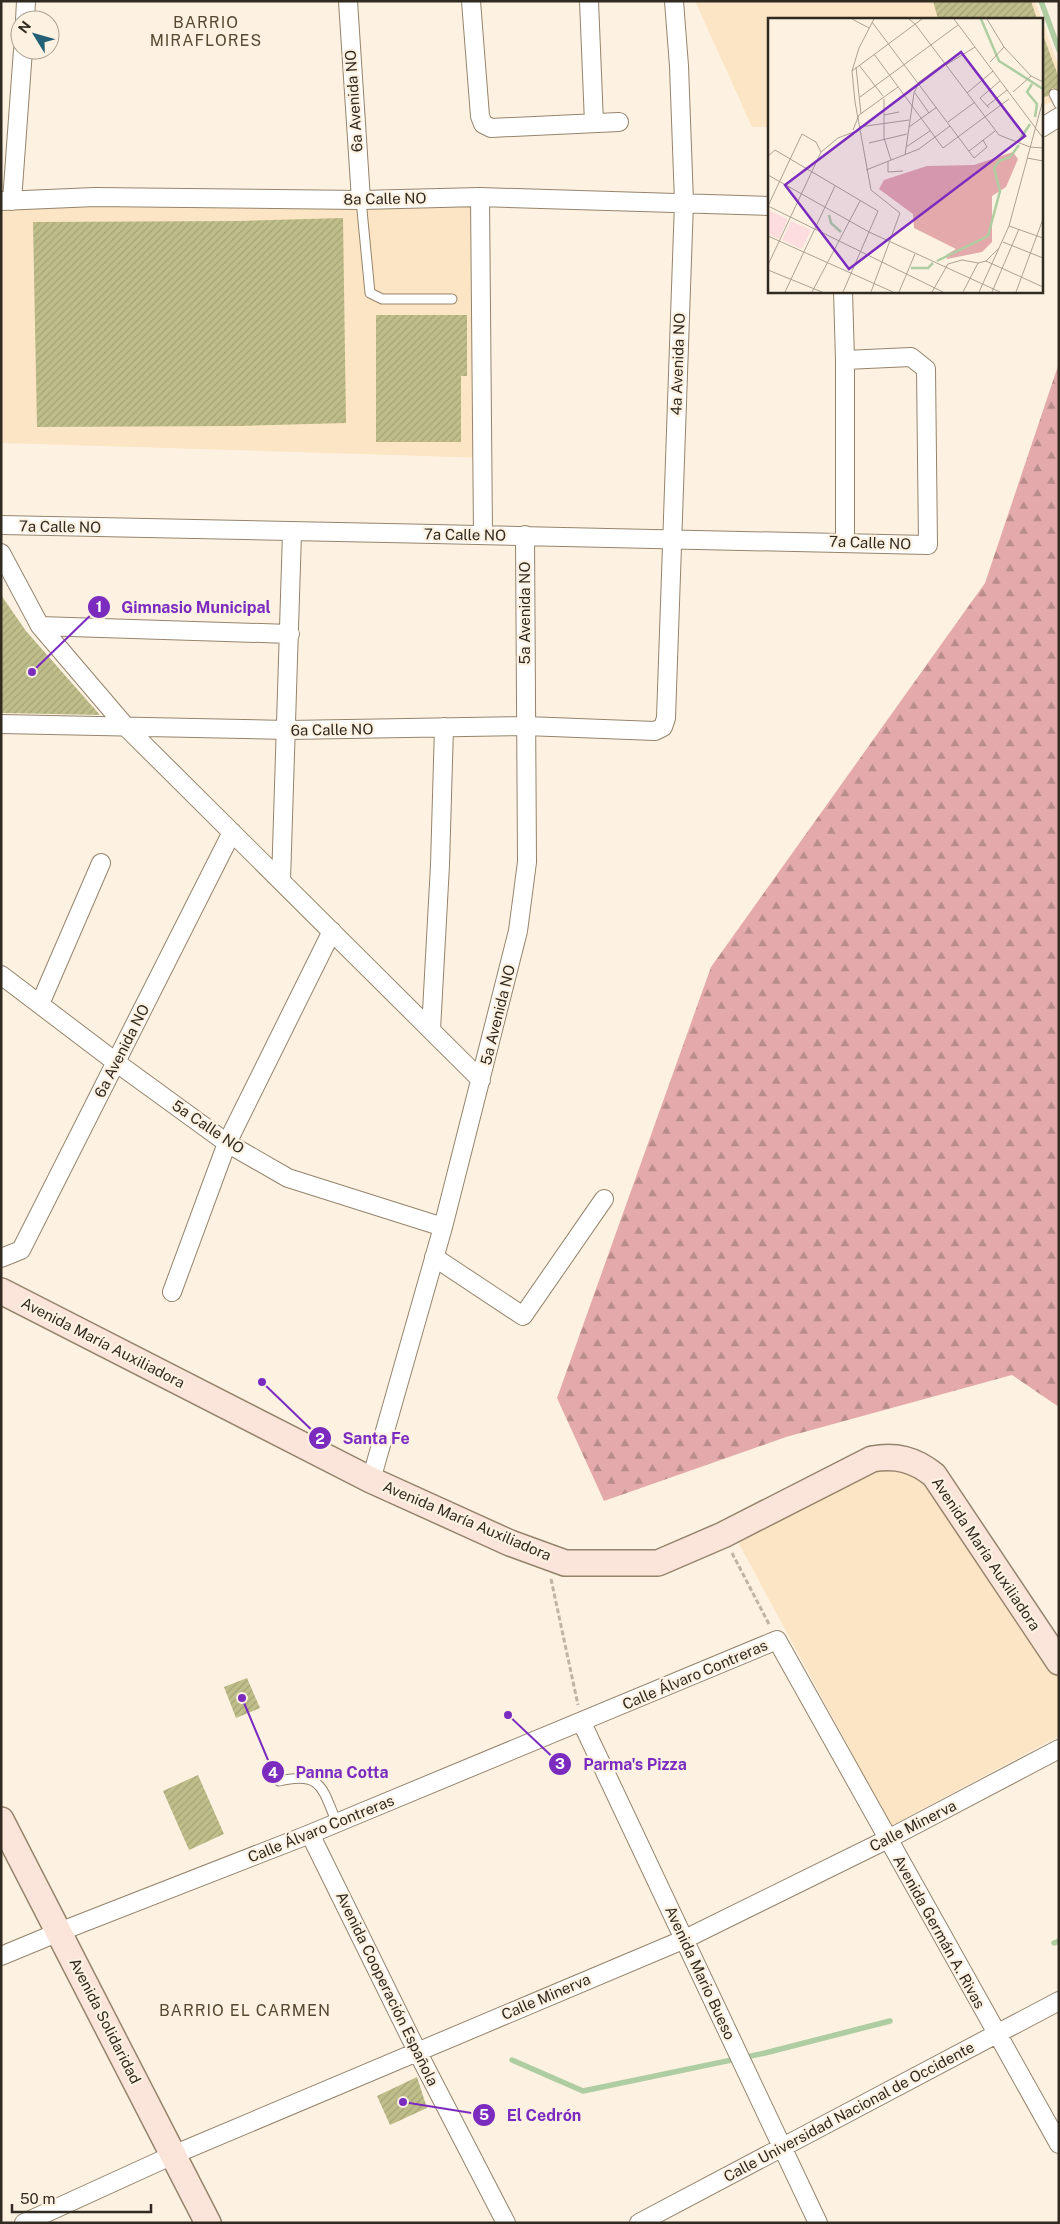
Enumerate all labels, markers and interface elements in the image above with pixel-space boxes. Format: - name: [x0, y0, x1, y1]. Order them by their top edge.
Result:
- north arrow: [10, 10, 60, 60]
- district label: BARRIO MIRAFLORES: [150, 13, 262, 50]
- text: N: [15, 18, 34, 36]
- inset map: [768, 18, 1042, 292]
- street label: 6a Avenida NO: [341, 49, 366, 153]
- street label: 8a Calle NO: [343, 189, 427, 208]
- street label: 4a Avenida NO: [667, 312, 688, 416]
- street label: 7a Calle NO: [19, 517, 101, 536]
- street label: 7a Calle NO: [424, 525, 506, 544]
- street label: 7a Calle NO: [829, 533, 911, 552]
- street label: 5a Avenida NO: [516, 562, 533, 664]
- callout: Gimnasio Municipal: [87, 592, 281, 623]
- text: 1: [96, 598, 102, 615]
- text: Gimnasio Municipal: [121, 598, 271, 617]
- street label: 6a Calle NO: [291, 720, 373, 739]
- street label: 5a Avenida NO: [477, 963, 518, 1067]
- street label: 6a Avenida NO: [91, 1001, 152, 1100]
- street label: 5a Calle NO: [169, 1096, 247, 1157]
- street label: Avenida María Auxiliadora: [19, 1294, 188, 1391]
- callout: Santa Fe: [308, 1423, 420, 1454]
- text: Santa Fe: [342, 1429, 410, 1448]
- text: 2: [315, 1430, 325, 1447]
- street label: Avenida María Auxiliadora: [929, 1474, 1044, 1634]
- street label: Avenida María Auxiliadora: [380, 1477, 554, 1564]
- street label: Calle Álvaro Contreras: [620, 1636, 770, 1713]
- callout: Parma's Pizza: [548, 1749, 697, 1780]
- text: 3: [555, 1755, 565, 1772]
- text: Parma's Pizza: [583, 1755, 687, 1774]
- callout: Panna Cotta: [260, 1757, 398, 1788]
- text: Panna Cotta: [295, 1763, 389, 1782]
- text: 4: [268, 1764, 278, 1781]
- street label: Calle Álvaro Contreras: [245, 1791, 396, 1866]
- street label: Calle Minerva: [867, 1796, 959, 1855]
- street label: Avenida Germán A. Rivas: [890, 1852, 989, 2011]
- street label: Avenida Cooperación Española: [333, 1889, 442, 2089]
- street label: Avenida Mario Bueso: [662, 1903, 739, 2042]
- street label: Avenida Solidaridad: [66, 1955, 144, 2086]
- street label: Calle Minerva: [499, 1970, 593, 2023]
- district label: BARRIO EL CARMEN: [159, 2001, 331, 2020]
- street label: Calle Universidad Nacional de Occidente: [721, 2038, 977, 2185]
- callout: El Cedrón: [472, 2100, 591, 2131]
- text: 5: [479, 2106, 489, 2123]
- text: El Cedrón: [507, 2106, 581, 2125]
- scale bar: [12, 2182, 151, 2214]
- text: 50 m: [20, 2190, 55, 2207]

